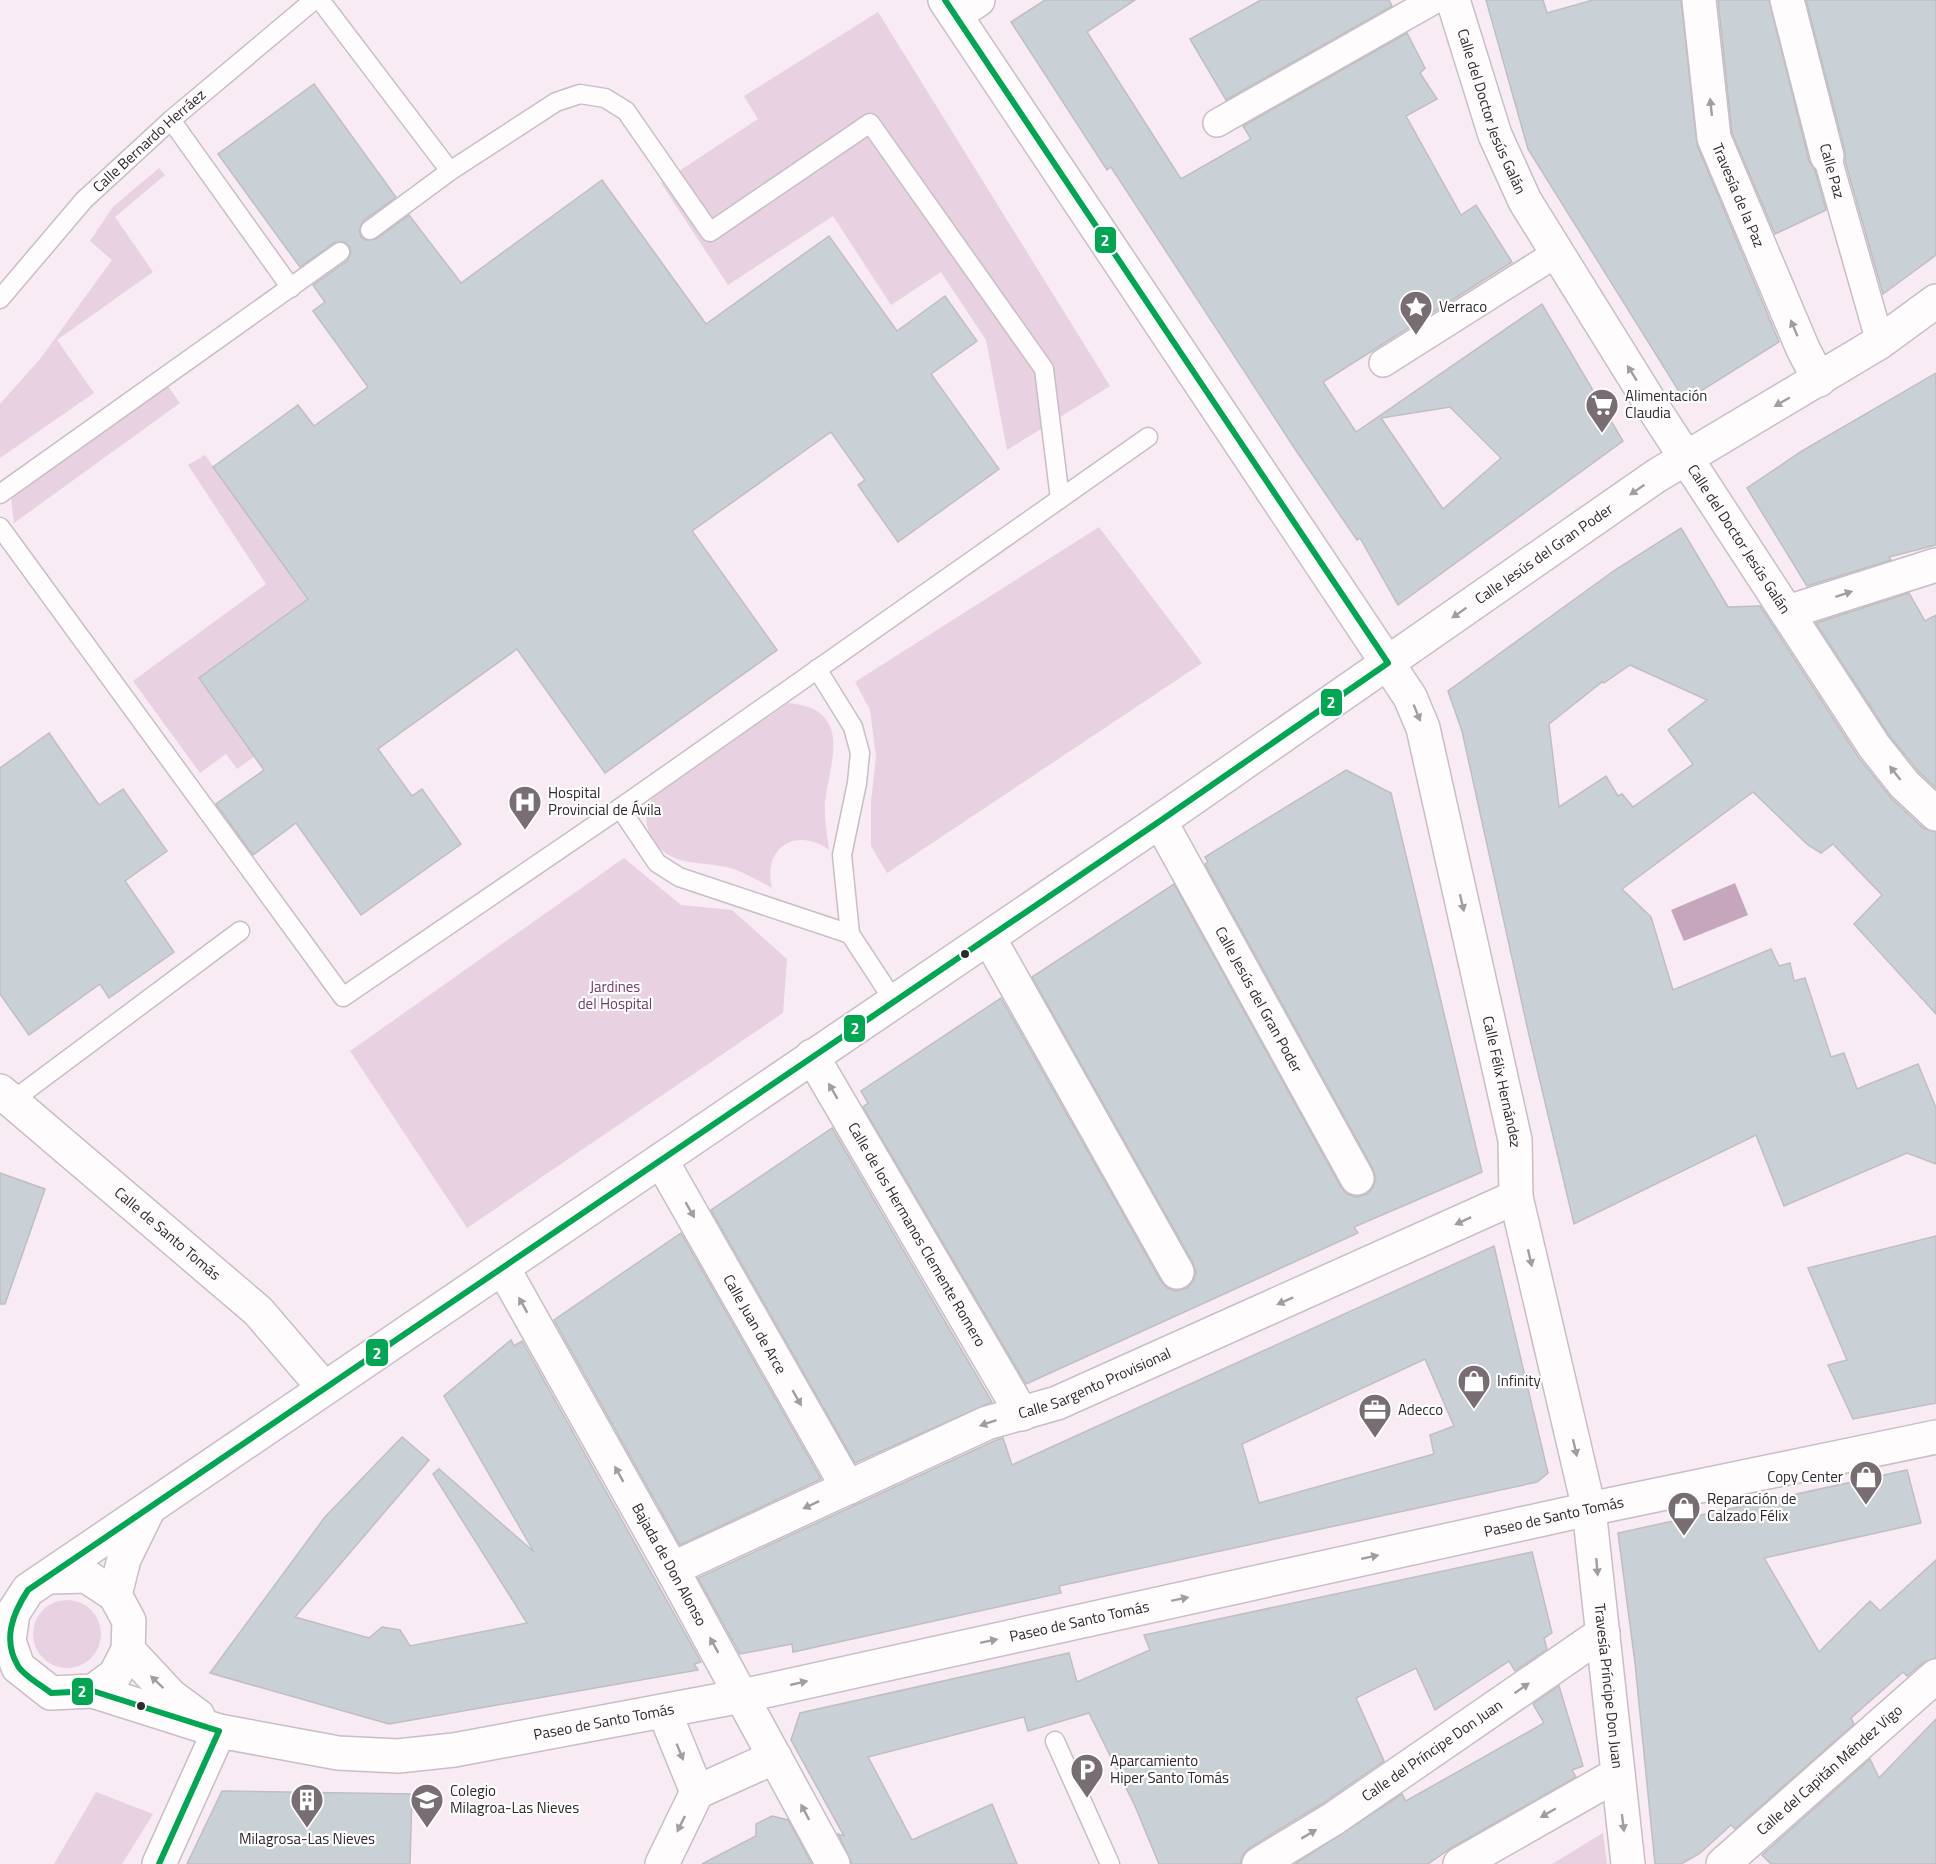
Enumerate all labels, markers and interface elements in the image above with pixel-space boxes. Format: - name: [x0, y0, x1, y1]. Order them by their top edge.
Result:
- street label: Calle del Doctor Jesús Galán: [1452, 26, 1532, 198]
- street label: Calle Bernardo Herráez: [87, 83, 211, 198]
- one-way arrow: [1706, 97, 1716, 116]
- street label: Travesía de la Paz: [1706, 139, 1771, 251]
- street label: Calle Paz: [1814, 140, 1851, 201]
- line badge: 2: [1094, 226, 1117, 254]
- text: 2: [1101, 228, 1109, 252]
- place icon: Verraco: [1398, 289, 1434, 336]
- place label: Verraco: [1439, 295, 1487, 318]
- one-way arrow: [1789, 318, 1799, 336]
- one-way arrow: [1626, 365, 1637, 381]
- place label: Alimentación Claudia: [1625, 384, 1707, 424]
- supermarket icon: Alimentación Claudia: [1584, 387, 1620, 434]
- one-way arrow: [1773, 397, 1790, 407]
- street label: Calle del Doctor Jesús Galán: [1682, 459, 1797, 618]
- one-way arrow: [1629, 484, 1645, 495]
- street label: Calle Jesús del Gran Poder: [1470, 497, 1617, 610]
- one-way arrow: [1835, 589, 1853, 598]
- one-way arrow: [1452, 607, 1468, 619]
- line badge: 2: [1320, 688, 1343, 717]
- text: 2: [1327, 690, 1335, 714]
- one-way arrow: [1412, 705, 1422, 723]
- one-way arrow: [1890, 765, 1902, 780]
- place label: Hospital Provincial de Ávila: [548, 781, 662, 821]
- hospital icon: Hospital Provincial de Ávila: [507, 784, 543, 831]
- one-way arrow: [1458, 894, 1467, 913]
- street label: Calle Jesús del Gran Poder: [1209, 922, 1309, 1077]
- unlabelled marker: [959, 948, 971, 960]
- park label: Jardines del Hospital: [578, 975, 652, 1015]
- line badge: 2: [843, 1014, 866, 1043]
- street label: Calle Félix Hernández: [1477, 1014, 1527, 1148]
- text: 2: [851, 1016, 859, 1040]
- one-way arrow: [828, 1082, 838, 1099]
- street label: Calle de los Hermanos Clemente Romero: [842, 1118, 992, 1351]
- street label: Calle de Santo Tomás: [109, 1181, 226, 1286]
- one-way arrow: [684, 1202, 694, 1219]
- one-way arrow: [1453, 1216, 1471, 1226]
- one-way arrow: [1526, 1249, 1536, 1268]
- street label: Calle Juan de Arce: [717, 1270, 793, 1378]
- one-way arrow: [518, 1296, 528, 1313]
- one-way arrow: [1275, 1296, 1293, 1306]
- line badge: 2: [365, 1338, 389, 1367]
- text: 2: [373, 1341, 381, 1365]
- street label: Calle Sargento Provisional: [1015, 1341, 1174, 1425]
- shop icon: Infinity: [1456, 1363, 1492, 1410]
- place label: Infinity: [1497, 1369, 1541, 1392]
- one-way arrow: [792, 1390, 802, 1407]
- office icon: Adecco: [1357, 1392, 1393, 1439]
- place label: Adecco: [1398, 1398, 1443, 1421]
- one-way arrow: [979, 1419, 997, 1428]
- one-way arrow: [1571, 1439, 1580, 1458]
- shop icon: Copy Center: [1848, 1459, 1884, 1506]
- place label: Copy Center: [1767, 1465, 1843, 1488]
- one-way arrow: [614, 1466, 624, 1483]
- place label: Reparación de Calzado Félix: [1707, 1487, 1796, 1527]
- street label: Paseo de Santo Tomás: [1482, 1490, 1626, 1543]
- shop icon: Reparación de Calzado Félix: [1666, 1490, 1702, 1537]
- street label: Bajada de Don Alonso: [626, 1499, 713, 1630]
- one-way arrow: [803, 1500, 820, 1509]
- one-way arrow: [1361, 1552, 1380, 1561]
- one-way arrow: [1592, 1557, 1602, 1576]
- street label: Paseo de Santo Tomás: [1007, 1594, 1151, 1648]
- one-way arrow: [1170, 1594, 1189, 1603]
- street label: Travesía Príncipe Don Juan: [1588, 1602, 1629, 1770]
- one-way arrow: [709, 1636, 719, 1653]
- one-way arrow: [980, 1636, 999, 1645]
- one-way arrow: [150, 1676, 164, 1690]
- line badge: 2: [71, 1677, 94, 1706]
- one-way arrow: [790, 1678, 809, 1687]
- text: 2: [78, 1679, 86, 1703]
- one-way arrow: [1514, 1682, 1530, 1694]
- street label: Calle del Príncipe Don Juan: [1357, 1694, 1507, 1807]
- street label: Paseo de Santo Tomás: [531, 1697, 676, 1746]
- street label: Calle del Capitán Méndez Vigo: [1751, 1699, 1907, 1841]
- unlabelled marker: [135, 1700, 147, 1712]
- one-way arrow: [676, 1743, 686, 1761]
- place label: Aparcamiento Hiper Santo Tomás: [1110, 1749, 1229, 1789]
- parking icon: Aparcamiento Hiper Santo Tomás: [1069, 1752, 1105, 1799]
- place label: Colegio Milagroa-Las Nieves: [450, 1779, 579, 1819]
- building icon: Milagrosa-Las Nieves: [289, 1782, 325, 1829]
- school or university icon: Colegio Milagroa-Las Nieves: [409, 1782, 445, 1829]
- one-way arrow: [800, 1804, 810, 1821]
- one-way arrow: [1540, 1808, 1557, 1818]
- one-way arrow: [1619, 1814, 1628, 1833]
- one-way arrow: [677, 1815, 686, 1832]
- place label: Milagrosa-Las Nieves: [239, 1827, 375, 1850]
- one-way arrow: [1301, 1828, 1317, 1839]

